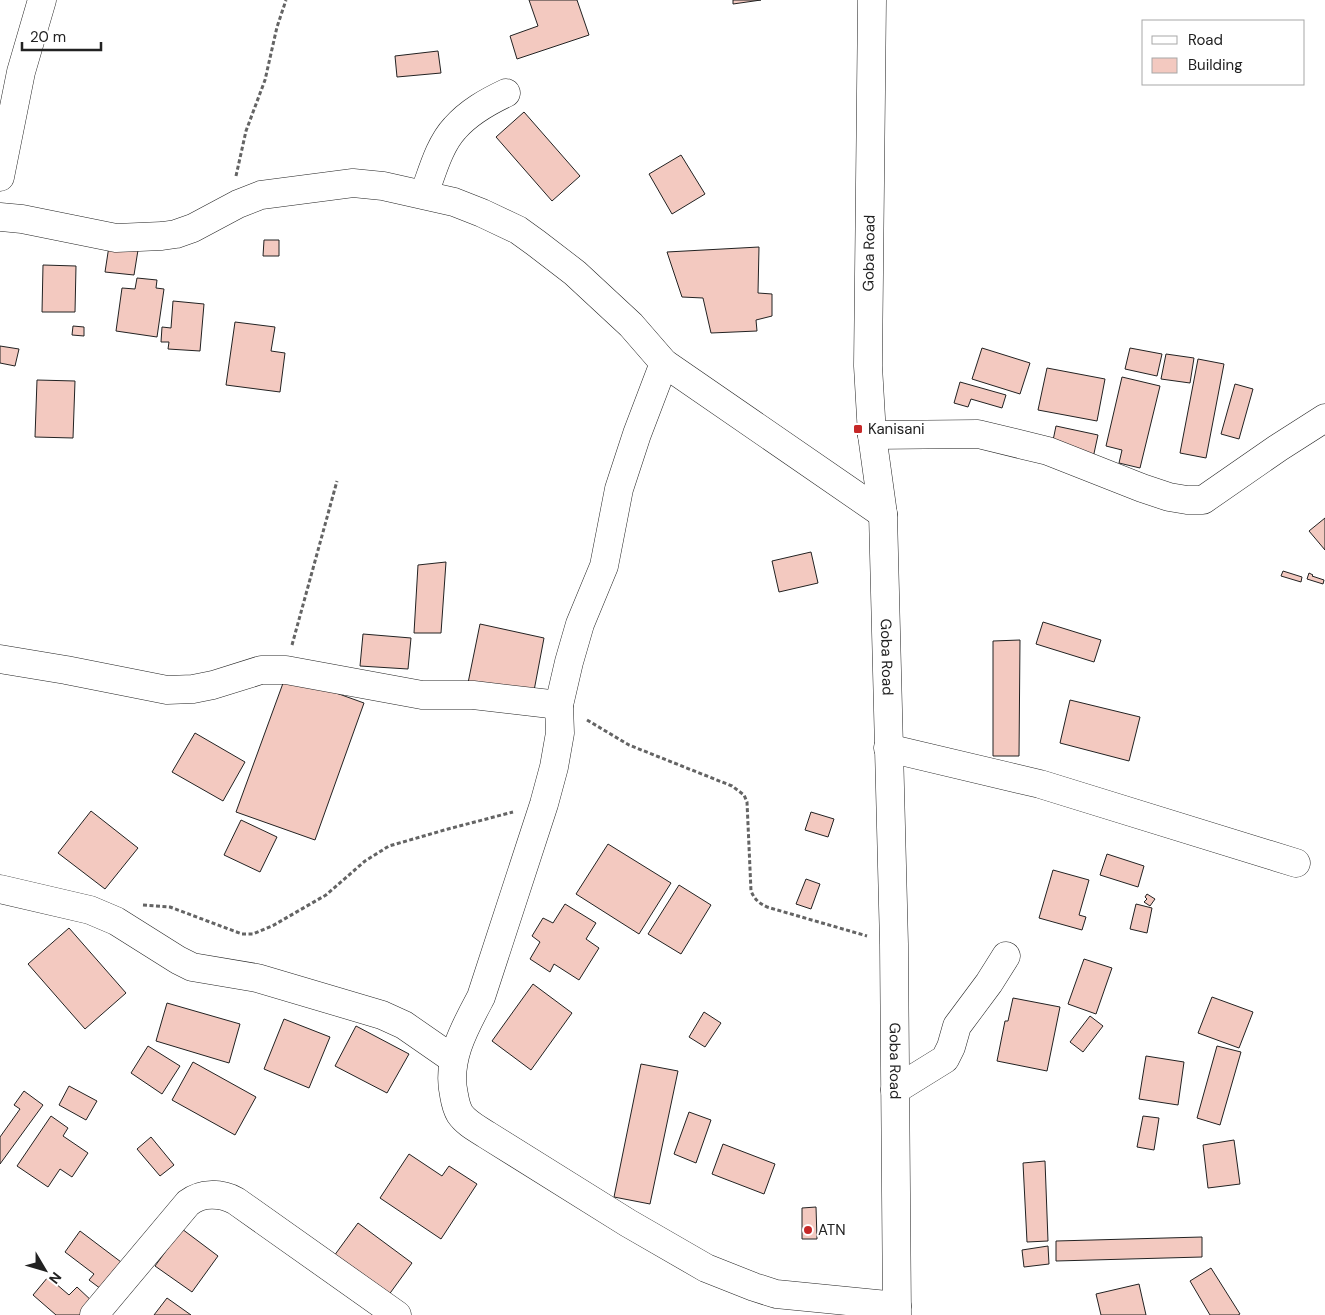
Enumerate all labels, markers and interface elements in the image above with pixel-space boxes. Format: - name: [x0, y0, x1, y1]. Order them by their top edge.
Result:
- scale bar: [22, 20, 101, 52]
- legend: [1142, 20, 1305, 85]
- text: 20 m: [30, 27, 66, 47]
- text: Road: [1188, 30, 1223, 50]
- text: Building: [1188, 55, 1243, 75]
- street label: Goba Road: [858, 214, 880, 292]
- place label: Kanisani: [868, 419, 925, 439]
- marker: Kanisani: [852, 423, 864, 435]
- street label: Goba Road: [876, 618, 898, 696]
- street label: Goba Road: [885, 1022, 905, 1099]
- place label: ATN: [818, 1220, 846, 1240]
- marker: ATN: [802, 1224, 814, 1236]
- north arrow: [20, 1245, 70, 1295]
- text: N: [45, 1268, 65, 1288]

